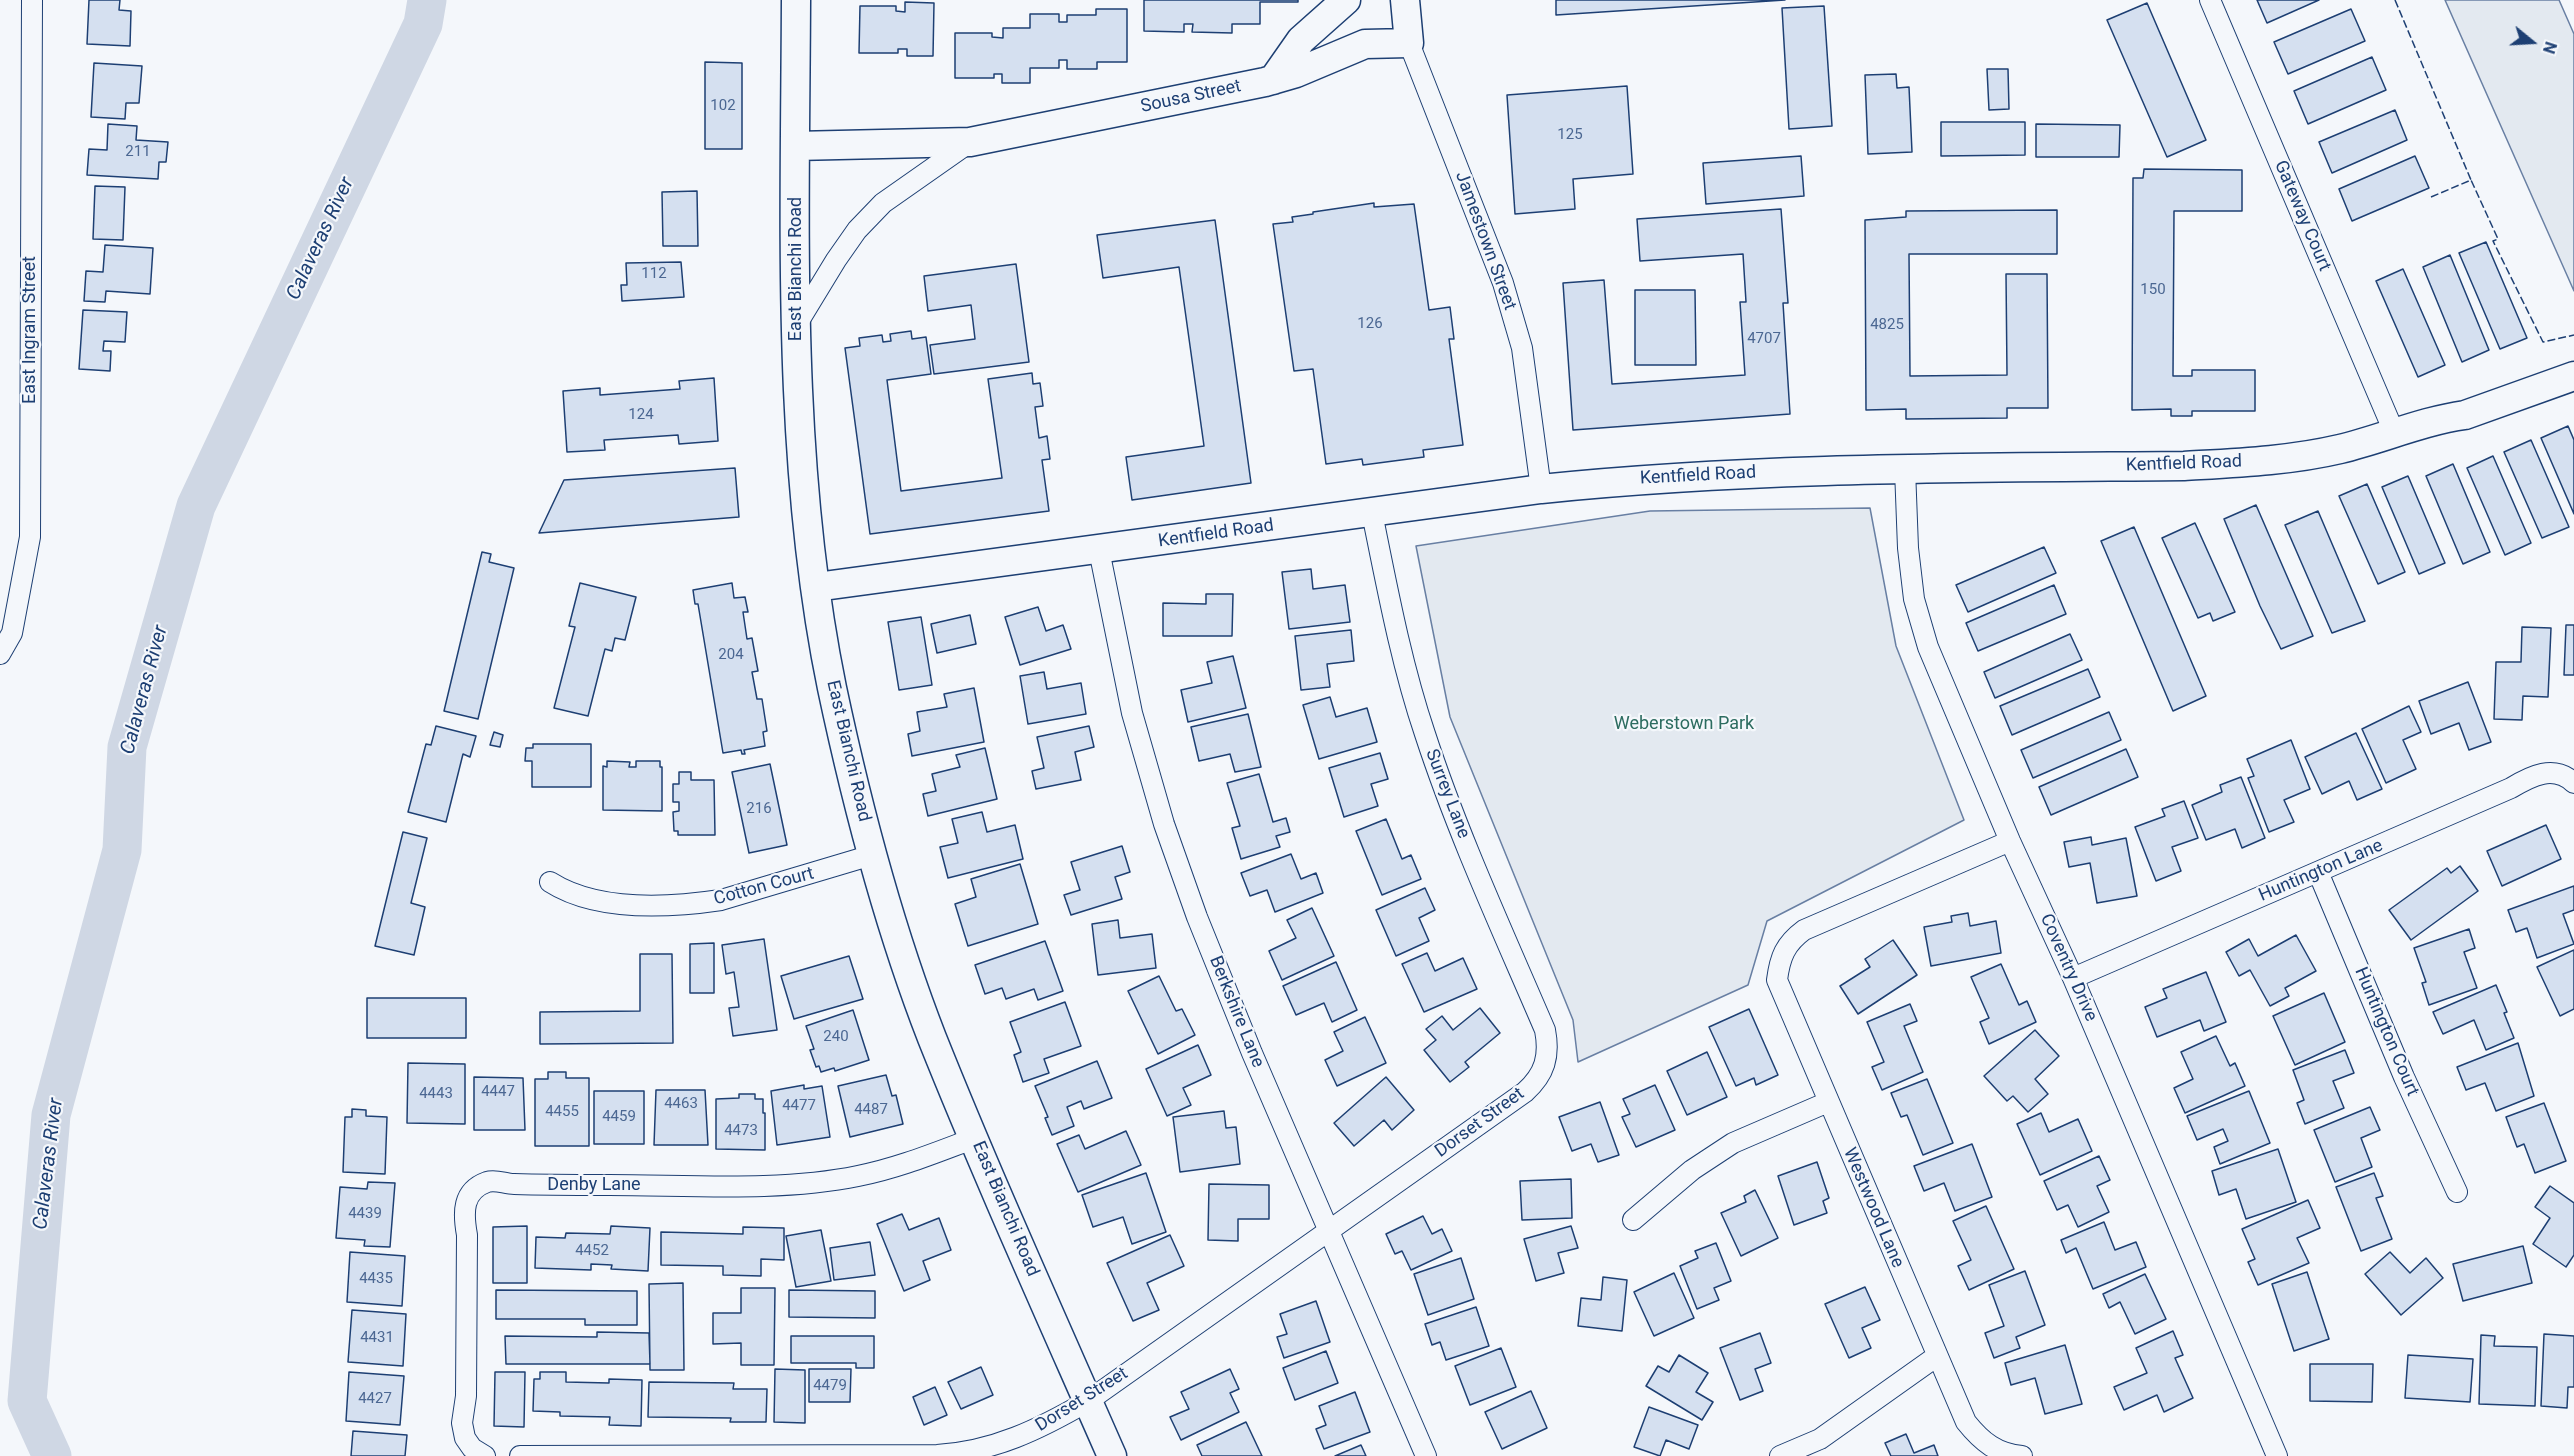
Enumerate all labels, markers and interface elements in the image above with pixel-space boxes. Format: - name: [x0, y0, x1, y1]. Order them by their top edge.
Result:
- north arrow: [2502, 12, 2562, 72]
- text: N: [2539, 39, 2560, 56]
- street label: Sousa Street: [1139, 76, 1243, 118]
- house number: 102: [710, 97, 736, 115]
- house number: 125: [1557, 126, 1583, 144]
- house number: 211: [125, 143, 151, 161]
- street label: Gateway Court: [2269, 157, 2335, 275]
- street label: Jamestown Street: [1450, 169, 1520, 313]
- water label: Calaveras River: [282, 174, 360, 304]
- street label: East Bianchi Road: [785, 197, 807, 341]
- street label: East Ingram Street: [19, 256, 41, 404]
- house number: 112: [641, 265, 667, 283]
- house number: 150: [2140, 281, 2166, 299]
- house number: 126: [1357, 315, 1383, 333]
- house number: 4825: [1870, 316, 1904, 334]
- house number: 4707: [1747, 330, 1781, 348]
- house number: 124: [628, 406, 654, 424]
- street label: Kentfield Road: [2126, 451, 2242, 477]
- street label: Kentfield Road: [1639, 462, 1757, 490]
- street label: Kentfield Road: [1157, 515, 1275, 553]
- water label: Calaveras River: [116, 623, 174, 757]
- house number: 204: [718, 646, 744, 664]
- street label: East Bianchi Road: [821, 678, 875, 824]
- park label: Weberstown Park: [1614, 713, 1754, 735]
- street label: Surrey Lane: [1420, 746, 1474, 842]
- house number: 216: [746, 800, 772, 818]
- street label: Huntington Lane: [2256, 835, 2386, 907]
- street label: Cotton Court: [712, 863, 816, 911]
- street label: Coventry Drive: [2035, 911, 2101, 1025]
- street label: Berkshire Lane: [1204, 953, 1268, 1071]
- street label: Huntington Court: [2349, 964, 2423, 1100]
- house number: 240: [823, 1028, 849, 1046]
- house number: 4447: [481, 1083, 515, 1101]
- street label: Dorset Street: [1431, 1083, 1529, 1163]
- house number: 4443: [419, 1085, 453, 1103]
- house number: 4463: [664, 1095, 698, 1113]
- water label: Calaveras River: [29, 1097, 69, 1231]
- house number: 4477: [782, 1097, 816, 1115]
- house number: 4487: [854, 1101, 888, 1119]
- house number: 4455: [545, 1103, 579, 1121]
- house number: 4459: [602, 1108, 636, 1126]
- house number: 4473: [724, 1122, 758, 1140]
- street label: East Bianchi Road: [967, 1138, 1043, 1280]
- street label: Westwood Lane: [1838, 1145, 1908, 1271]
- street label: Denby Lane: [547, 1174, 641, 1196]
- house number: 4439: [348, 1205, 382, 1223]
- house number: 4452: [575, 1242, 609, 1260]
- house number: 4435: [359, 1270, 393, 1288]
- house number: 4431: [360, 1329, 394, 1347]
- street label: Dorset Street: [1032, 1363, 1132, 1437]
- house number: 4479: [813, 1377, 847, 1395]
- house number: 4427: [358, 1390, 392, 1408]

